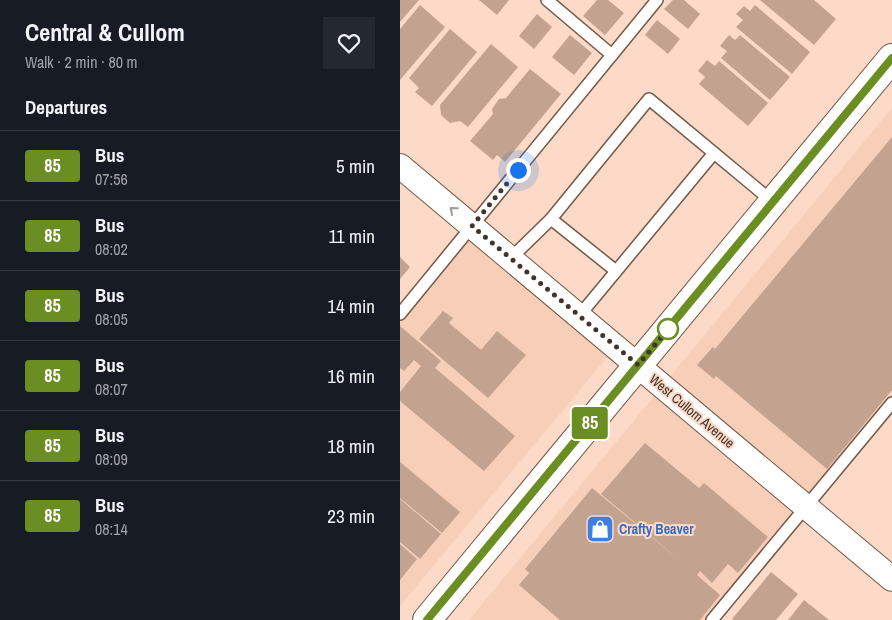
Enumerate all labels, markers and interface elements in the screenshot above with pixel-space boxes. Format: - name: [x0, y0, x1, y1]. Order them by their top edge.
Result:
- text: Central & Cullom: [25, 16, 185, 48]
- button: heart: [323, 17, 375, 69]
- text: Walk · 2 min · 80 m: [25, 51, 138, 73]
- text: Departures: [25, 94, 107, 120]
- text: Bus: [95, 142, 124, 168]
- text: 85: [44, 153, 61, 178]
- text: 5 min: [336, 153, 375, 179]
- your location: [506, 158, 531, 183]
- text: 07:56: [95, 168, 128, 190]
- one-way arrow: [450, 208, 459, 216]
- text: Bus: [95, 212, 124, 238]
- text: 85: [44, 223, 61, 248]
- text: 11 min: [329, 223, 375, 249]
- text: 08:02: [95, 238, 128, 260]
- text: Bus: [95, 282, 124, 308]
- text: 85: [44, 293, 61, 318]
- text: 14 min: [327, 293, 375, 319]
- text: 08:05: [95, 308, 128, 330]
- unlabelled marker: [657, 318, 679, 340]
- text: Bus: [95, 352, 124, 378]
- text: 85: [44, 363, 61, 388]
- text: 16 min: [327, 363, 375, 389]
- street label: West Cullom Avenue: [646, 370, 738, 452]
- text: 08:07: [95, 378, 128, 400]
- line badge: 85: [568, 407, 612, 439]
- text: 85: [582, 410, 598, 435]
- text: Bus: [95, 422, 124, 448]
- text: 85: [44, 433, 61, 458]
- text: 18 min: [327, 433, 375, 459]
- text: 08:09: [95, 448, 128, 470]
- text: Bus: [95, 492, 124, 518]
- text: 85: [44, 503, 61, 528]
- text: 23 min: [327, 503, 375, 529]
- shop icon: Crafty Beaver: [585, 514, 615, 544]
- text: 08:14: [95, 518, 128, 540]
- place label: Crafty Beaver: [619, 520, 694, 538]

